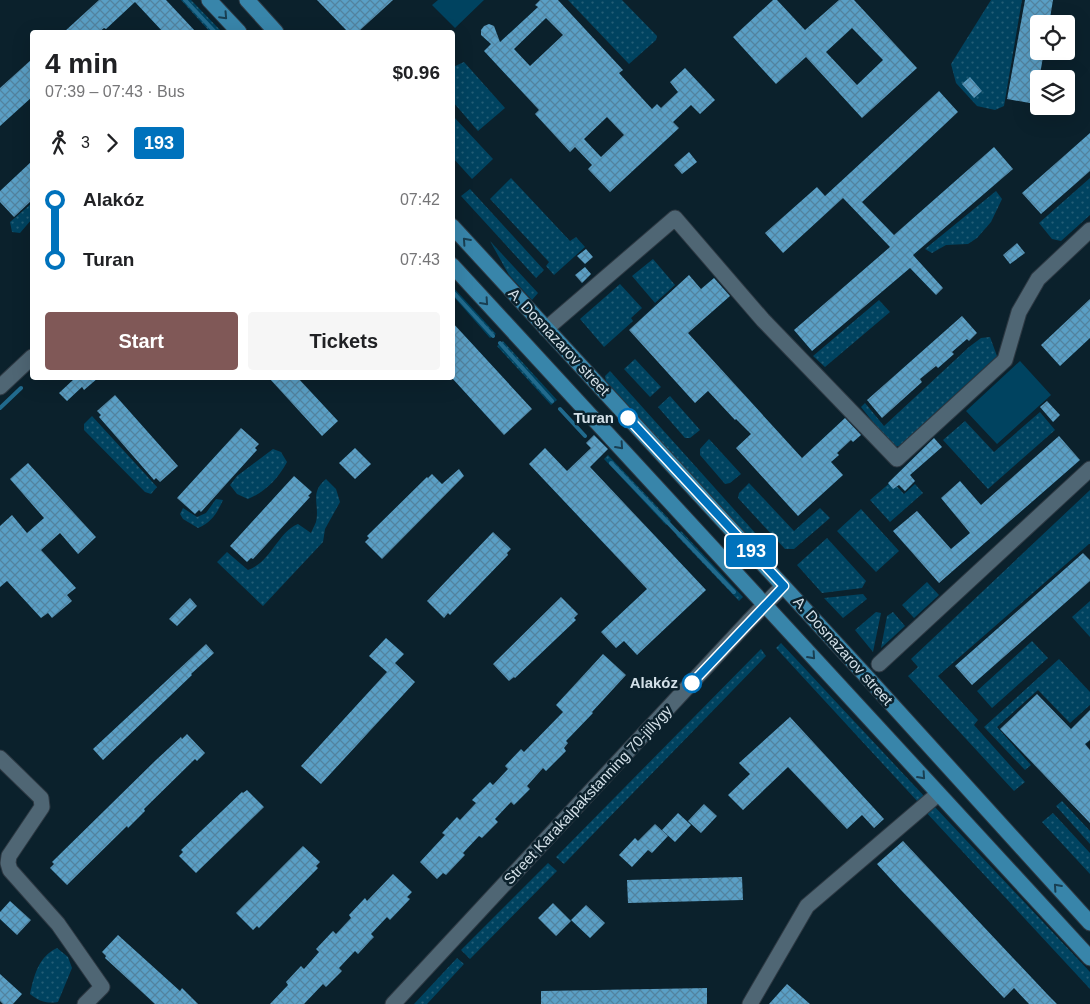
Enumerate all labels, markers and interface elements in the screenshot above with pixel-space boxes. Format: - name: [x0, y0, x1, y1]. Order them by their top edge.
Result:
- one-way arrow: [218, 11, 227, 20]
- map controls: [1030, 15, 1075, 115]
- button: locate: [1030, 15, 1075, 60]
- text: 4 min: [45, 48, 118, 79]
- text: $0.96: [392, 62, 440, 83]
- button: layers: [1030, 70, 1075, 115]
- text: 07:39 – 07:43 · Bus: [45, 83, 185, 100]
- icon: walk: [45, 129, 73, 157]
- icon: forward: [98, 129, 126, 157]
- text: 193: [144, 133, 174, 153]
- text: 3: [81, 134, 90, 151]
- text: Alakóz: [83, 189, 144, 210]
- text: 07:42: [400, 191, 440, 208]
- one-way arrow: [463, 238, 472, 247]
- text: Turan: [83, 249, 134, 270]
- text: 07:43: [400, 251, 440, 268]
- street label: A. Dosnazarov street: [505, 285, 614, 399]
- one-way arrow: [479, 296, 488, 305]
- button: Start: [45, 312, 238, 370]
- button: Tickets: [248, 312, 440, 370]
- marker: Turan: [618, 408, 638, 428]
- place label: Turan: [573, 409, 614, 426]
- one-way arrow: [614, 441, 623, 450]
- line badge: 193: [722, 535, 780, 567]
- text: 193: [736, 541, 766, 561]
- street label: A. Dosnazarov street: [790, 593, 897, 709]
- one-way arrow: [806, 651, 815, 660]
- marker: Alakóz: [682, 673, 702, 693]
- place label: Alakóz: [630, 674, 678, 691]
- street label: Street Karakalpakstanning 70-jillygy: [500, 701, 676, 888]
- one-way arrow: [916, 771, 925, 780]
- one-way arrow: [1054, 884, 1063, 893]

